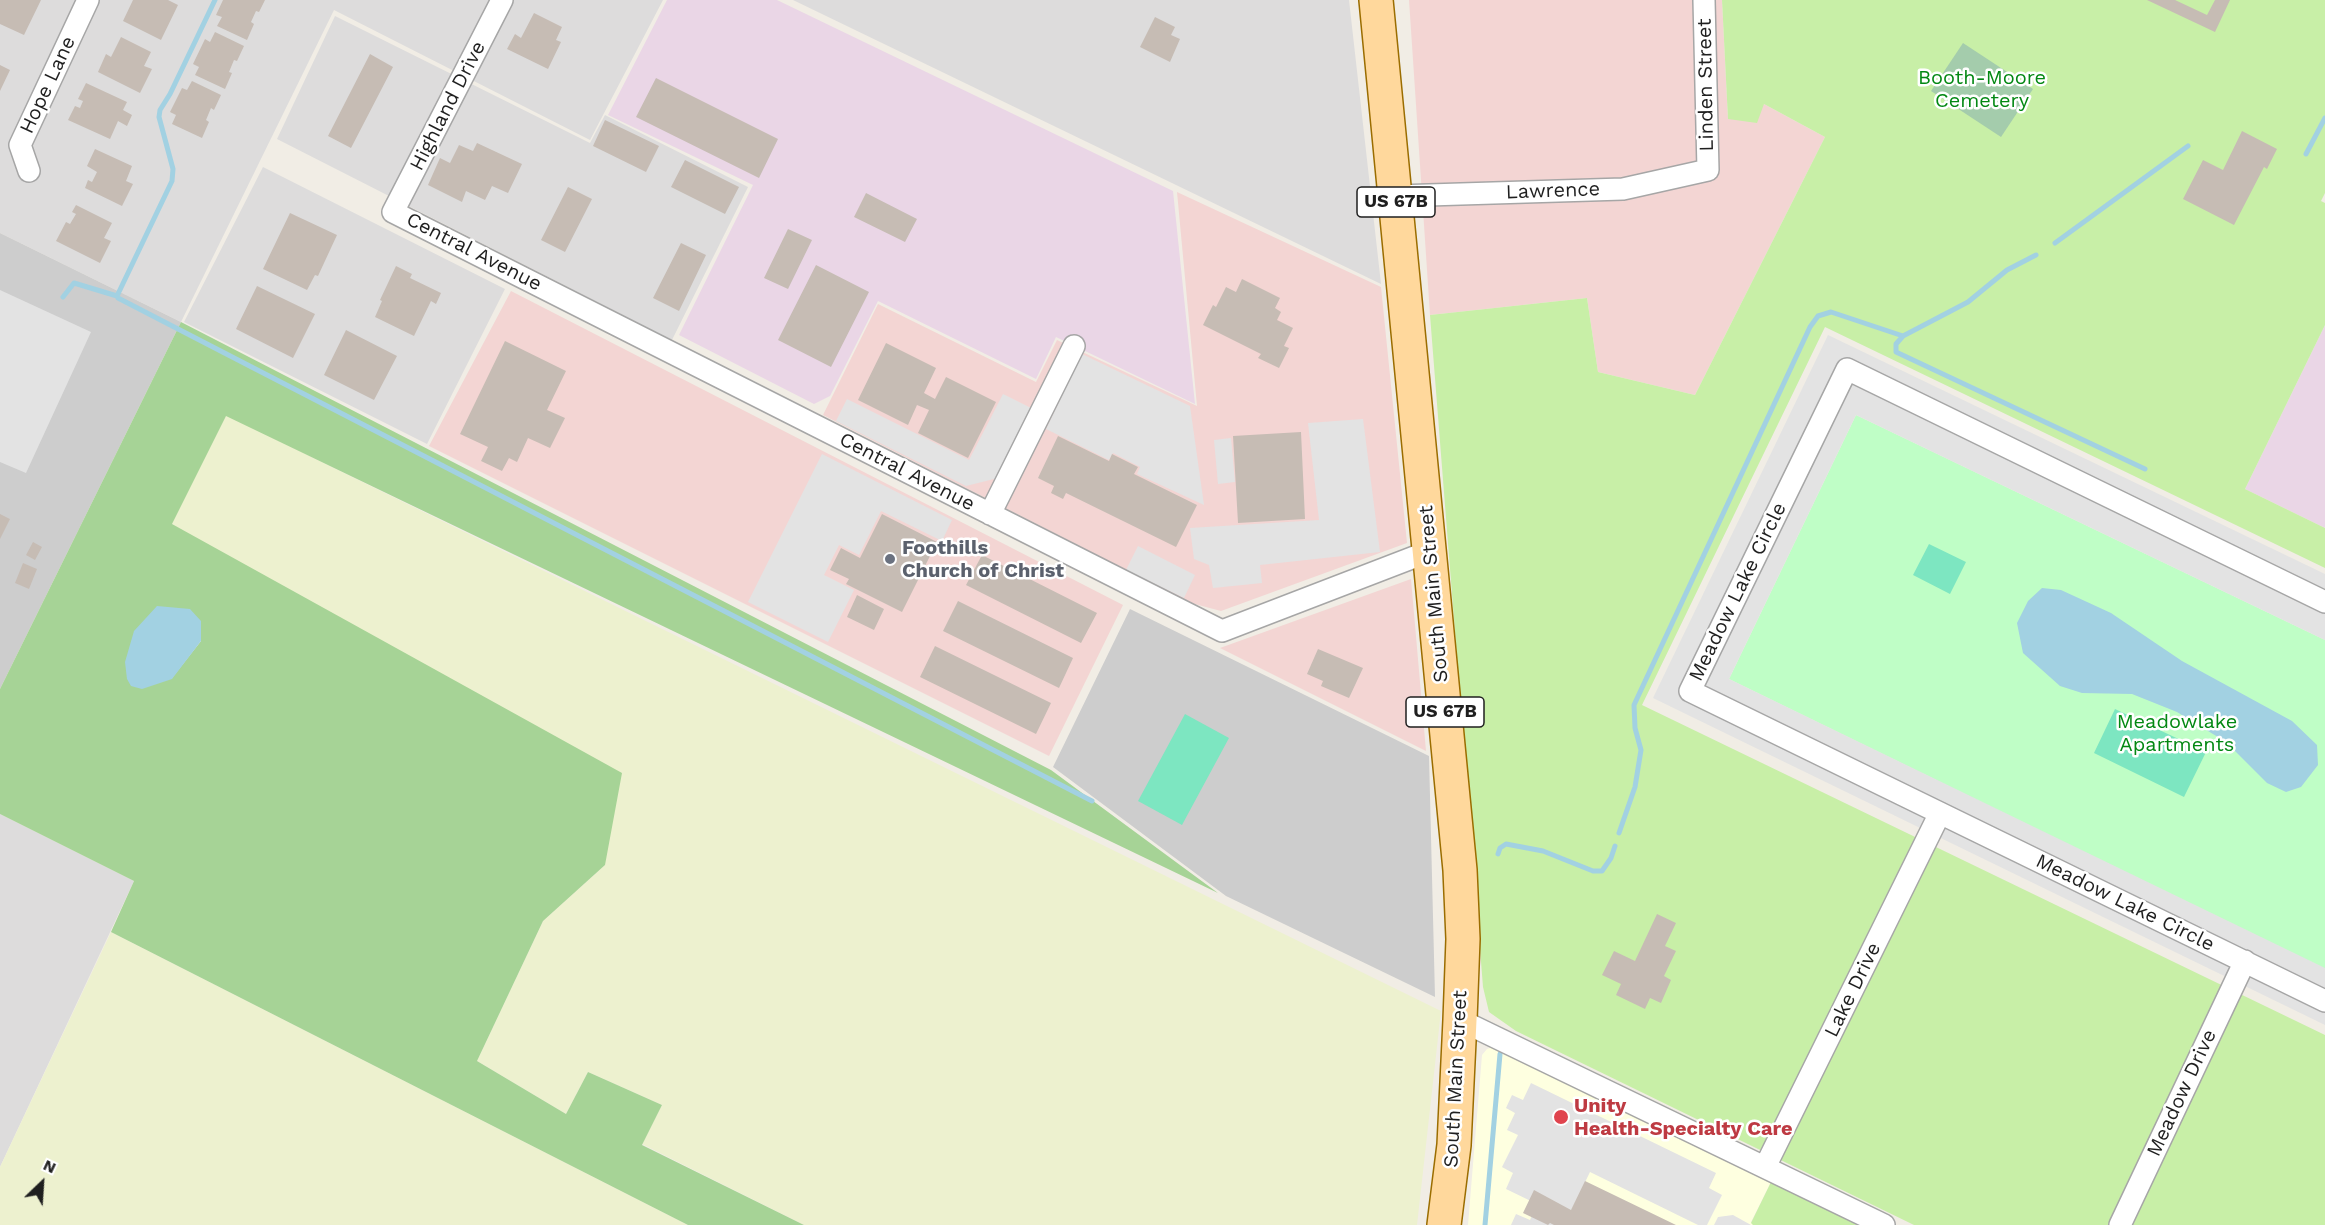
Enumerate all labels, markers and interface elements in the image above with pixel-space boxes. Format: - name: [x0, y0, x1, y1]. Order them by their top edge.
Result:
- street label: Linden Street: [1693, 18, 1719, 152]
- street label: Hope Lane: [15, 33, 81, 137]
- street label: Highland Drive: [405, 37, 491, 175]
- park label: Booth-Moore Cemetery: [1918, 66, 2046, 113]
- street label: Lawrence: [1505, 177, 1601, 205]
- road number: US 67B: [1357, 187, 1435, 217]
- street label: Central Avenue: [402, 208, 546, 296]
- street label: Central Avenue: [835, 428, 979, 516]
- street label: Meadow Lake Circle: [1684, 499, 1792, 685]
- street label: South Main Street: [1414, 504, 1454, 684]
- place label: Foothills Church of Christ: [902, 536, 1064, 583]
- marker: Foothills Church of Christ: [883, 552, 897, 566]
- road number: US 67B: [1406, 697, 1484, 727]
- park label: Meadowlake Apartments: [2117, 710, 2237, 757]
- street label: Meadow Lake Circle: [2032, 849, 2218, 957]
- street label: Lake Drive: [1820, 939, 1886, 1041]
- street label: South Main Street: [1439, 990, 1473, 1168]
- street label: Meadow Drive: [2142, 1026, 2222, 1160]
- place label: Unity Health-Specialty Care: [1574, 1094, 1793, 1141]
- marker: Unity Health-Specialty Care: [1552, 1108, 1570, 1126]
- north arrow: [12, 1153, 72, 1213]
- text: N: [40, 1155, 59, 1177]

